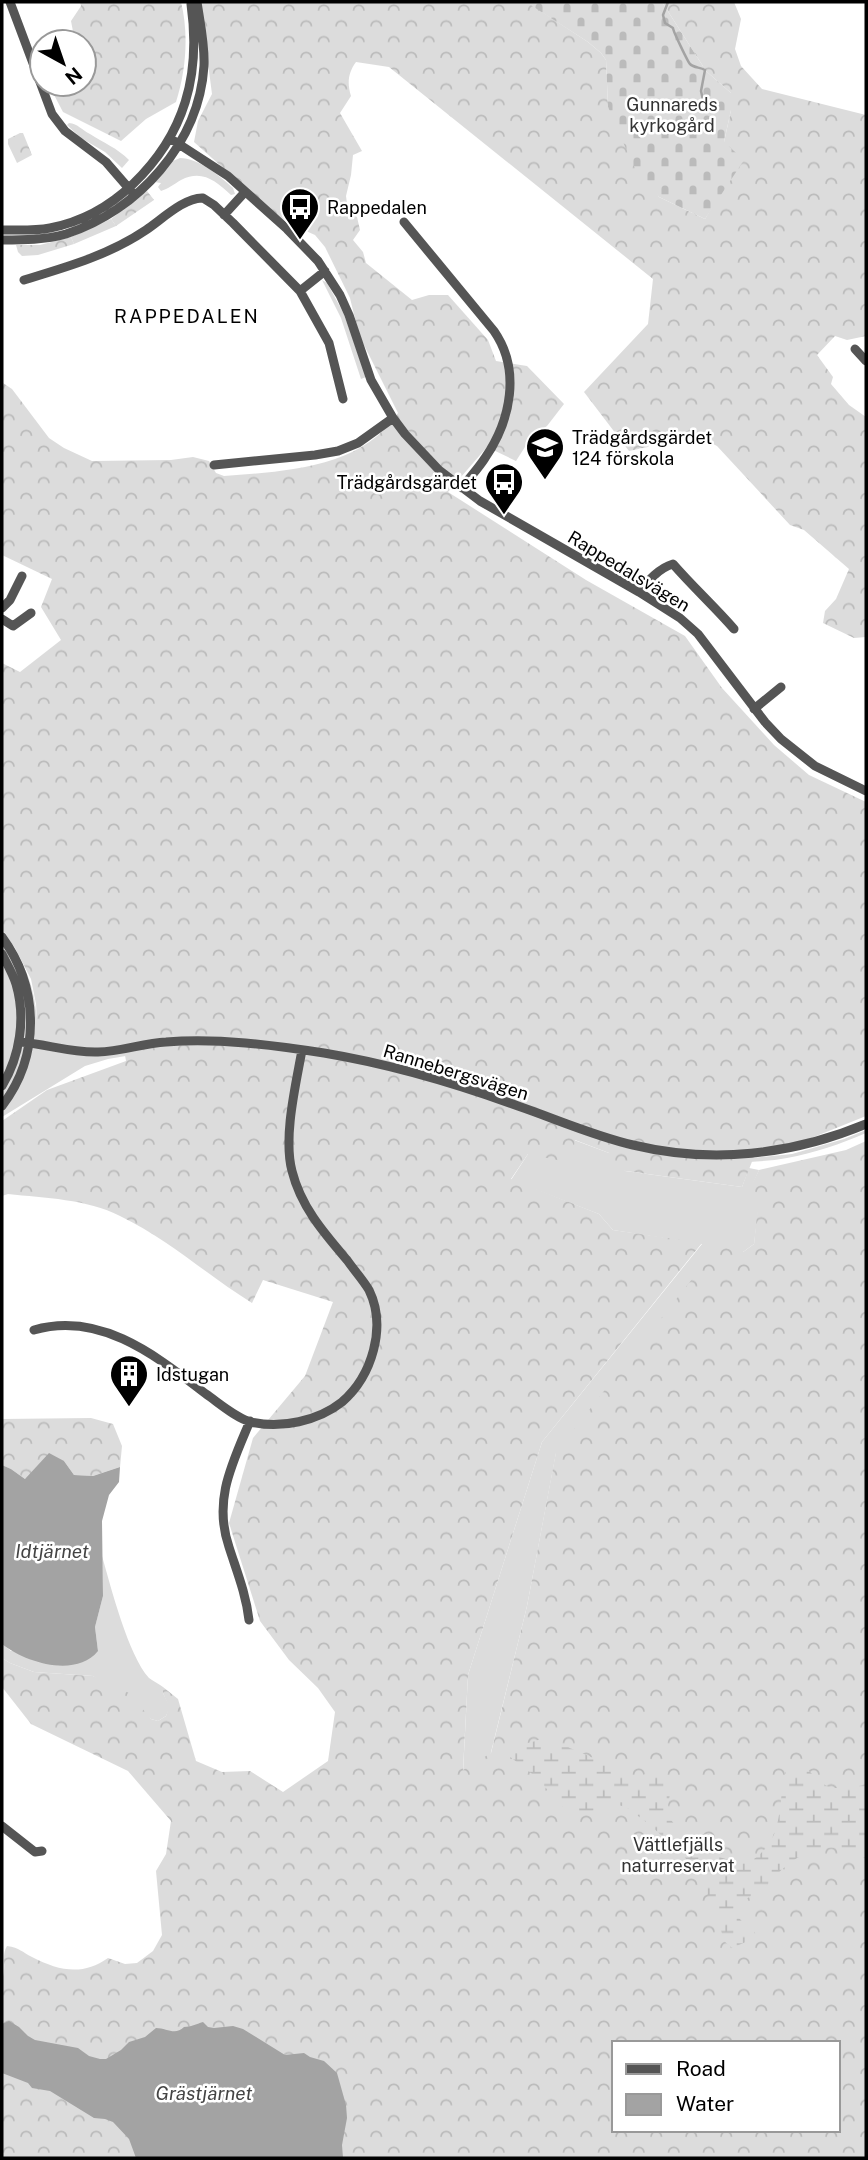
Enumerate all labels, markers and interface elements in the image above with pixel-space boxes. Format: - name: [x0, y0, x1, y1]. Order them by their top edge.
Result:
- north arrow: [28, 28, 98, 98]
- text: N: [61, 63, 87, 89]
- park label: Gunnareds kyrkogård: [626, 94, 718, 136]
- bus stop icon: Rappedalen: [279, 186, 321, 241]
- place label: Rappedalen: [327, 197, 427, 218]
- district label: RAPPEDALEN: [114, 305, 260, 327]
- school or university icon: Trädgårdsgärdet 124 förskola: [524, 426, 566, 481]
- place label: Trädgårdsgärdet 124 förskola: [572, 427, 712, 469]
- bus stop icon: Trädgårdsgärdet: [483, 461, 525, 516]
- place label: Trädgårdsgärdet: [337, 472, 477, 493]
- street label: Rappedalsvägen: [564, 526, 694, 616]
- street label: Rannebergsvägen: [381, 1040, 531, 1104]
- building icon: Idstugan: [108, 1353, 150, 1408]
- place label: Idstugan: [156, 1364, 229, 1385]
- water label: Idtjärnet: [15, 1540, 89, 1562]
- park label: Vättlefjälls naturreservat: [621, 1834, 735, 1876]
- legend: [612, 2041, 840, 2132]
- text: Road: [676, 2056, 726, 2081]
- water label: Grästjärnet: [156, 2082, 252, 2104]
- text: Water: [676, 2091, 734, 2116]

